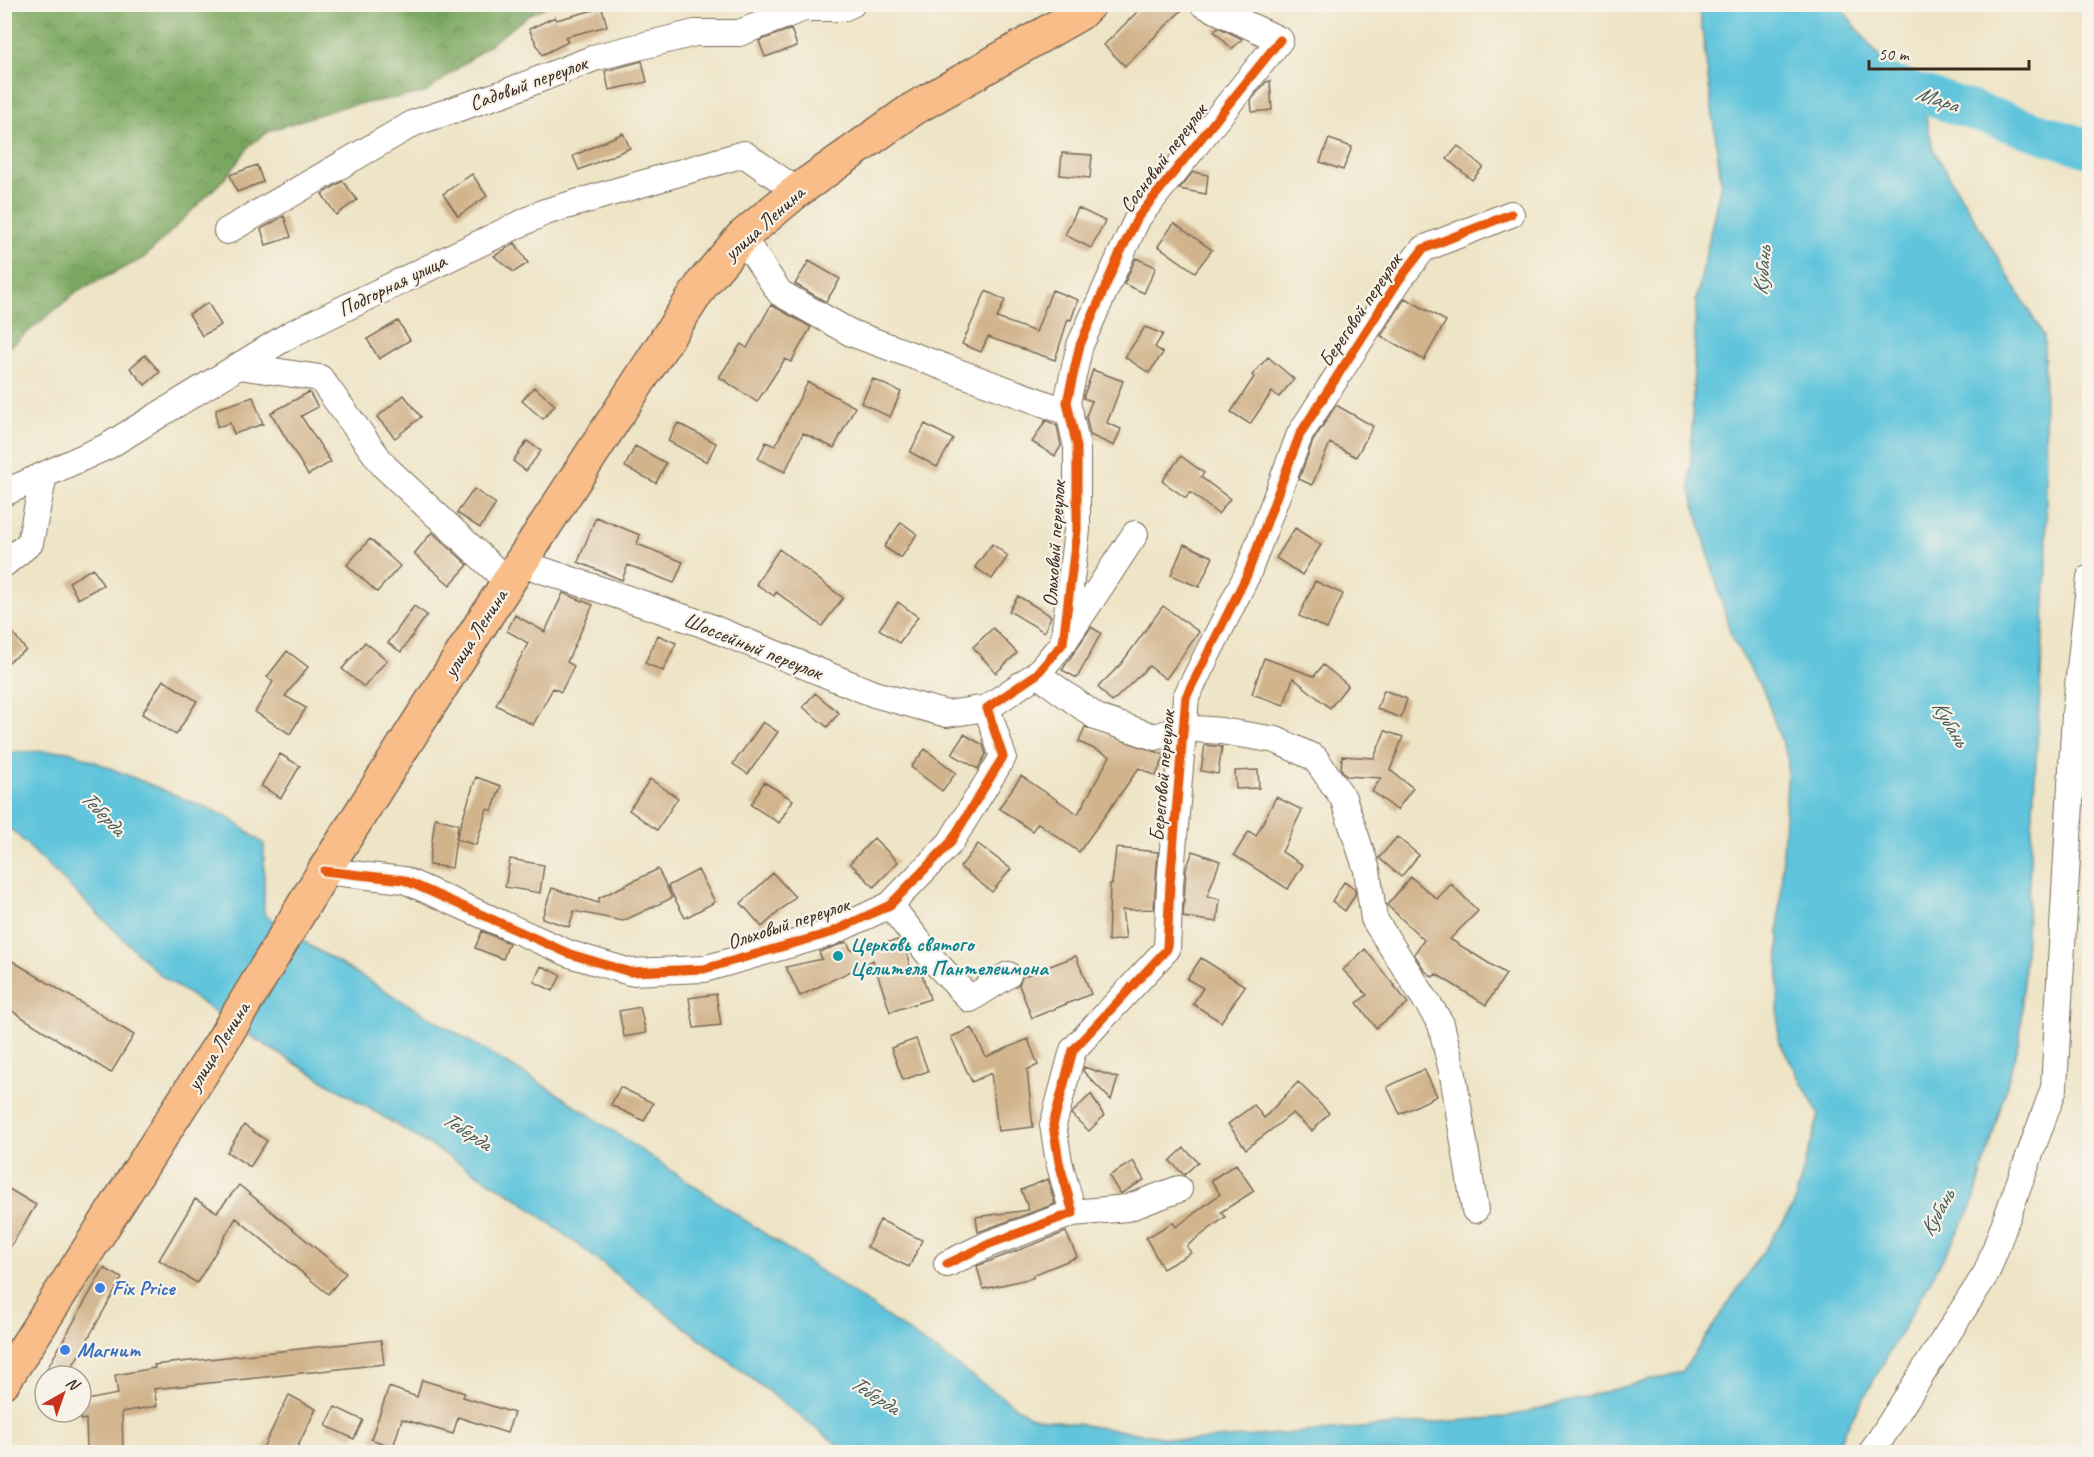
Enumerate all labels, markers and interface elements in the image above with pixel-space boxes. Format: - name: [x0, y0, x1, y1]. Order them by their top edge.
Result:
- scale bar: [1869, 33, 2030, 71]
- text: 50 m: [1878, 43, 1911, 65]
- street label: Садовый переулок: [466, 49, 593, 116]
- water label: Мара: [1912, 79, 1964, 120]
- street label: Сосновый переулок: [1114, 96, 1214, 218]
- street label: улица Ленина: [717, 178, 812, 267]
- water label: Кубань: [1746, 243, 1778, 297]
- street label: Береговой переулок: [1313, 246, 1409, 372]
- street label: Подгорная улица: [334, 247, 452, 322]
- street label: Ольховый переулок: [1037, 478, 1072, 608]
- street label: улица Ленина: [436, 582, 514, 684]
- street label: Шоссейный переулок: [680, 606, 828, 686]
- water label: Кубань: [1925, 695, 1976, 753]
- street label: Береговой переулок: [1143, 707, 1181, 843]
- water label: Теберда: [74, 784, 134, 844]
- street label: Ольховый переулок: [724, 890, 854, 955]
- place label: Церковь святого Целителя Пантелеимона: [850, 931, 1049, 981]
- marker: Церковь святого Целителя Пантелеимона: [831, 949, 845, 963]
- street label: улица Ленина: [179, 995, 257, 1097]
- water label: Теберда: [437, 1105, 499, 1159]
- water label: Кубань: [1913, 1183, 1962, 1241]
- place label: Fix Price: [112, 1275, 177, 1301]
- marker: Fix Price: [93, 1281, 107, 1295]
- place label: Магнит: [77, 1337, 142, 1363]
- marker: Магнит: [58, 1343, 72, 1357]
- north arrow: [33, 1364, 93, 1424]
- water label: Теберда: [845, 1369, 907, 1423]
- text: N: [62, 1372, 85, 1396]

